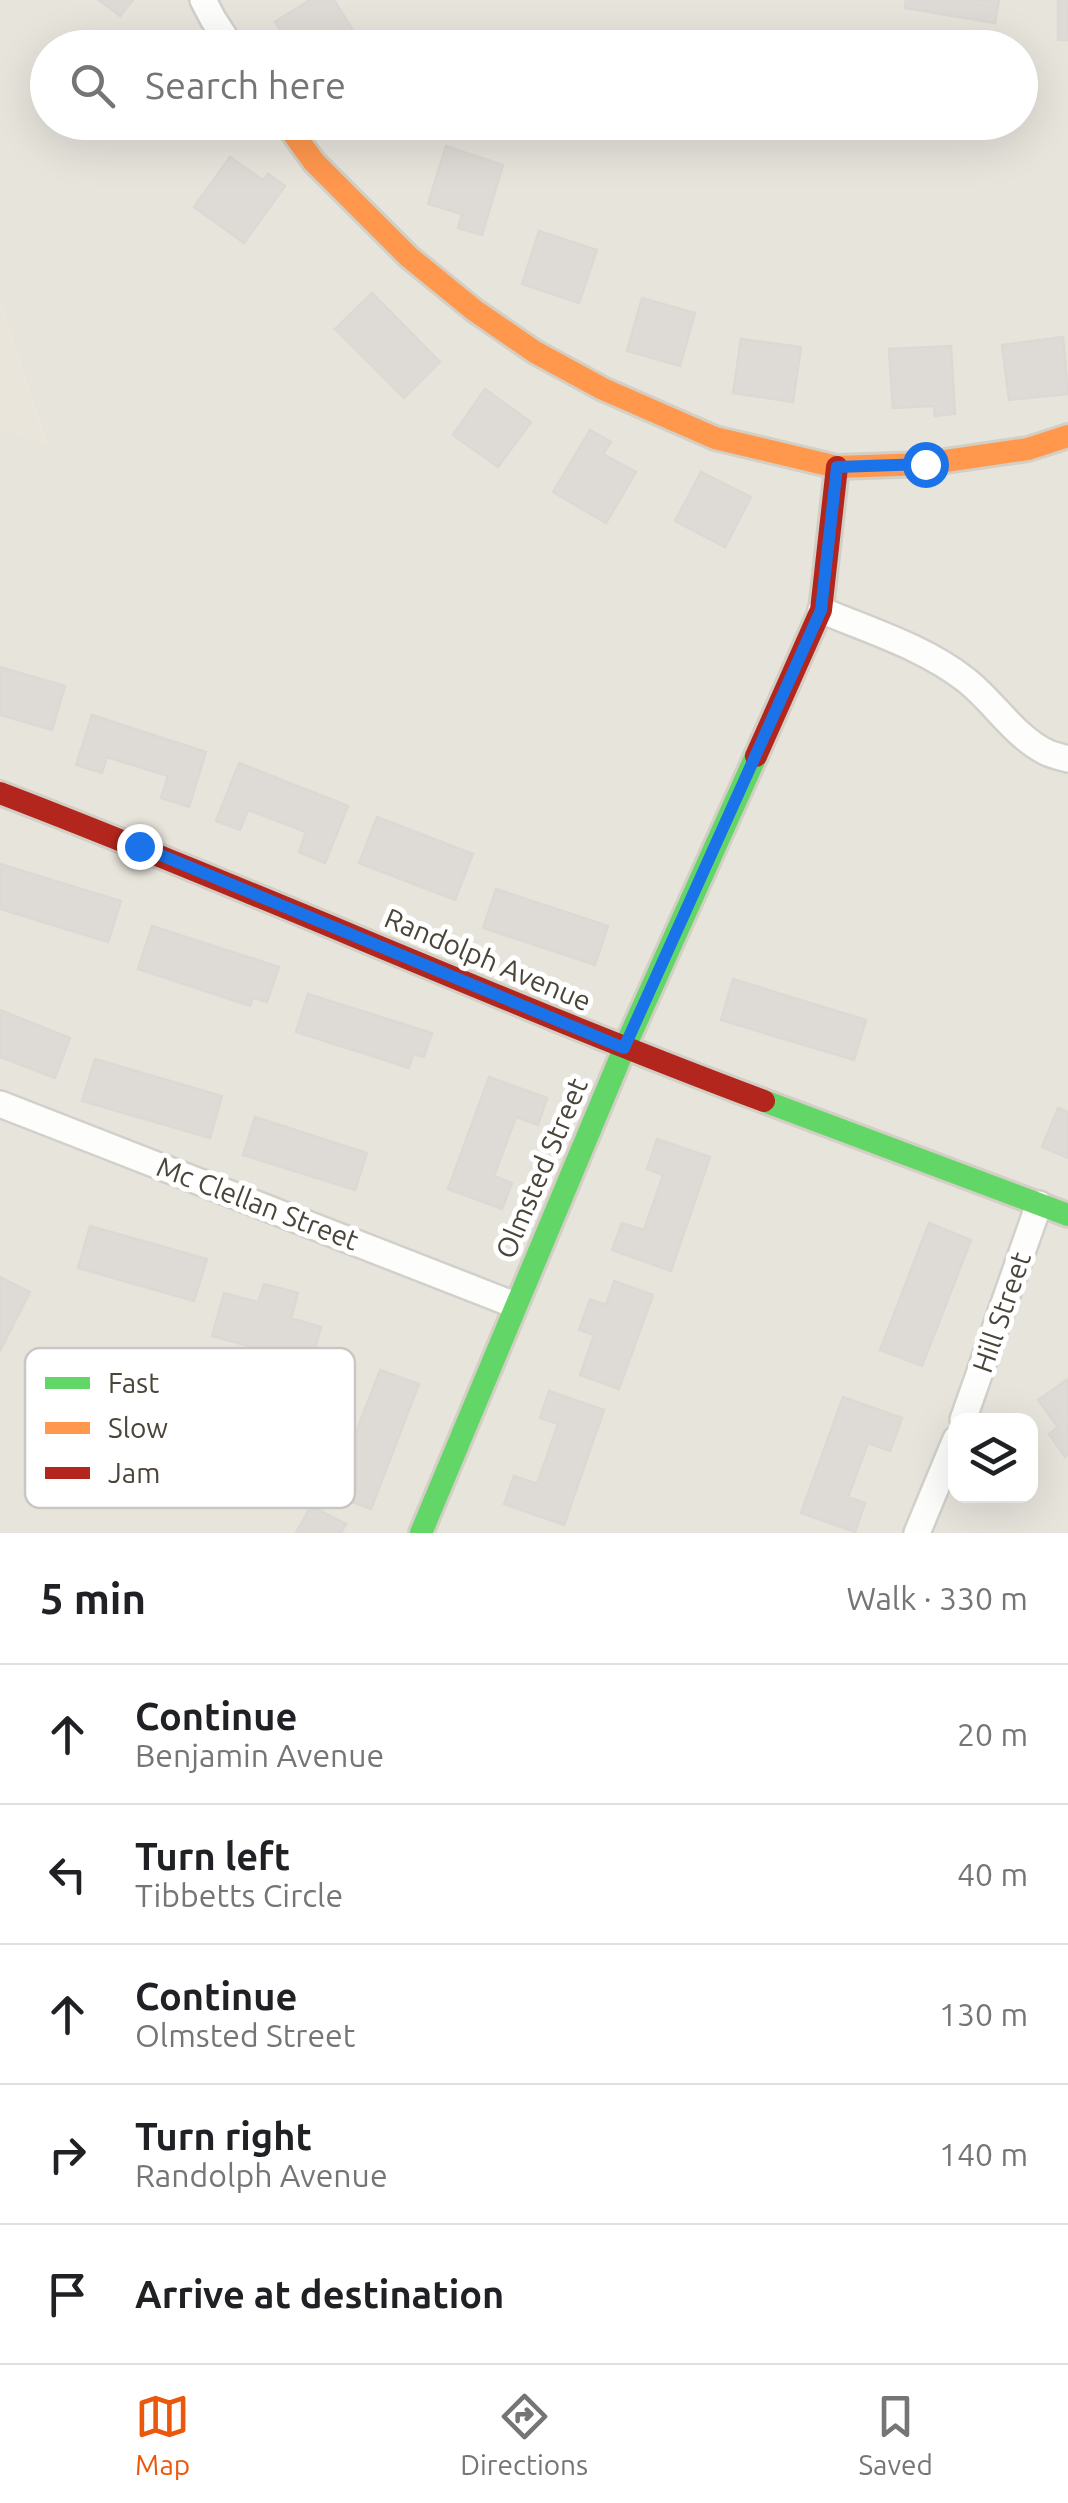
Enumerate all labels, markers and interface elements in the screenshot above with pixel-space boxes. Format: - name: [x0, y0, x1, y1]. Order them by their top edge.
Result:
- search box: [30, 30, 1038, 140]
- icon: search: [65, 58, 120, 113]
- text: Search here: [145, 64, 346, 106]
- route start: [903, 442, 949, 488]
- route end: [117, 824, 163, 870]
- street label: Randolph Avenue: [380, 902, 596, 1016]
- street label: Olmsted Street: [489, 1073, 593, 1263]
- street label: Mc Clellan Street: [153, 1150, 363, 1256]
- street label: Hill Street: [966, 1248, 1036, 1376]
- legend: [25, 1348, 355, 1508]
- text: Fast: [108, 1367, 159, 1398]
- text: Slow: [108, 1412, 168, 1443]
- map controls: [948, 1413, 1038, 1503]
- button: layers: [948, 1413, 1038, 1503]
- text: Jam: [108, 1457, 160, 1488]
- text: 5 min: [40, 1575, 146, 1622]
- text: Walk · 330 m: [846, 1580, 1028, 1616]
- text: Continue: [135, 1695, 297, 1737]
- icon: ahead: [40, 1707, 95, 1762]
- text: 20 m: [957, 1716, 1028, 1752]
- text: Benjamin Avenue: [135, 1737, 384, 1773]
- text: Turn left: [135, 1835, 290, 1877]
- icon: left: [40, 1847, 95, 1902]
- text: 40 m: [957, 1856, 1028, 1892]
- text: Tibbetts Circle: [135, 1877, 343, 1913]
- text: Continue: [135, 1975, 297, 2017]
- icon: ahead: [40, 1987, 95, 2042]
- text: 130 m: [939, 1996, 1028, 2032]
- text: Olmsted Street: [135, 2017, 355, 2053]
- text: Turn right: [135, 2115, 312, 2157]
- icon: right: [40, 2127, 95, 2182]
- text: 140 m: [939, 2136, 1028, 2172]
- text: Randolph Avenue: [135, 2157, 388, 2193]
- icon: arrive: [40, 2267, 95, 2322]
- text: Arrive at destination: [135, 2273, 504, 2315]
- tab: Map: [135, 2389, 190, 2480]
- tab: Directions: [460, 2389, 588, 2480]
- tab: Saved: [858, 2389, 933, 2480]

